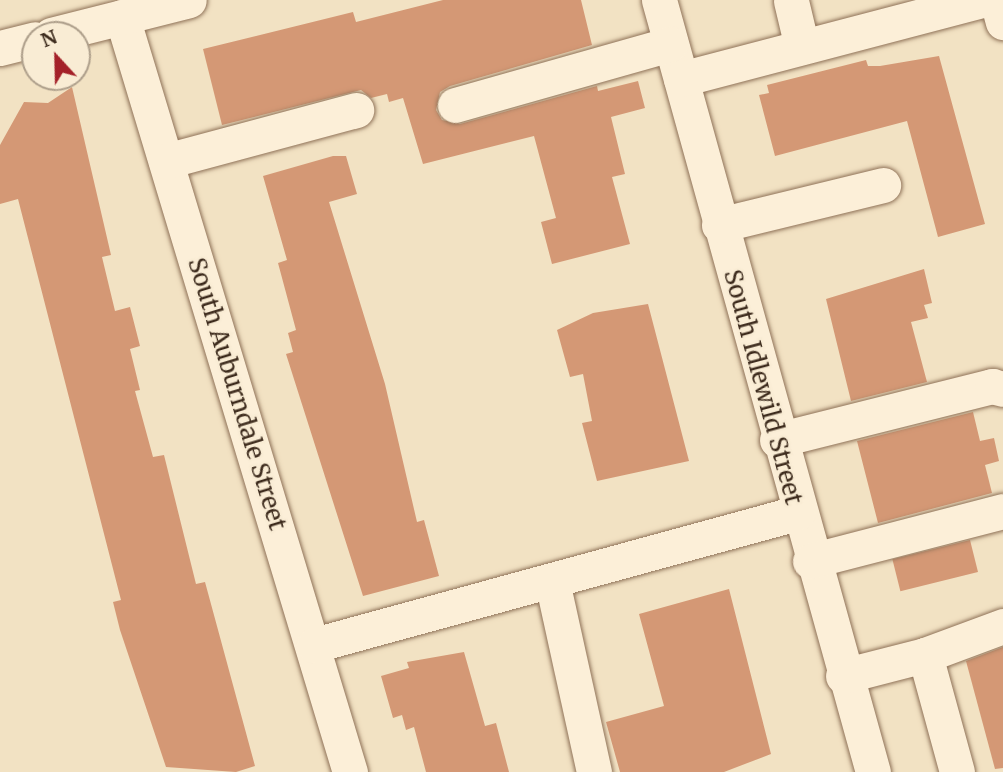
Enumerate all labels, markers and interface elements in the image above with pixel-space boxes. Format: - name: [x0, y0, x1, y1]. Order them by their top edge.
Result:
- north arrow: [21, 21, 91, 91]
- text: N: [37, 24, 60, 52]
- street label: South Auburndale Street: [182, 254, 292, 534]
- street label: South Idlewild Street: [718, 267, 808, 507]

